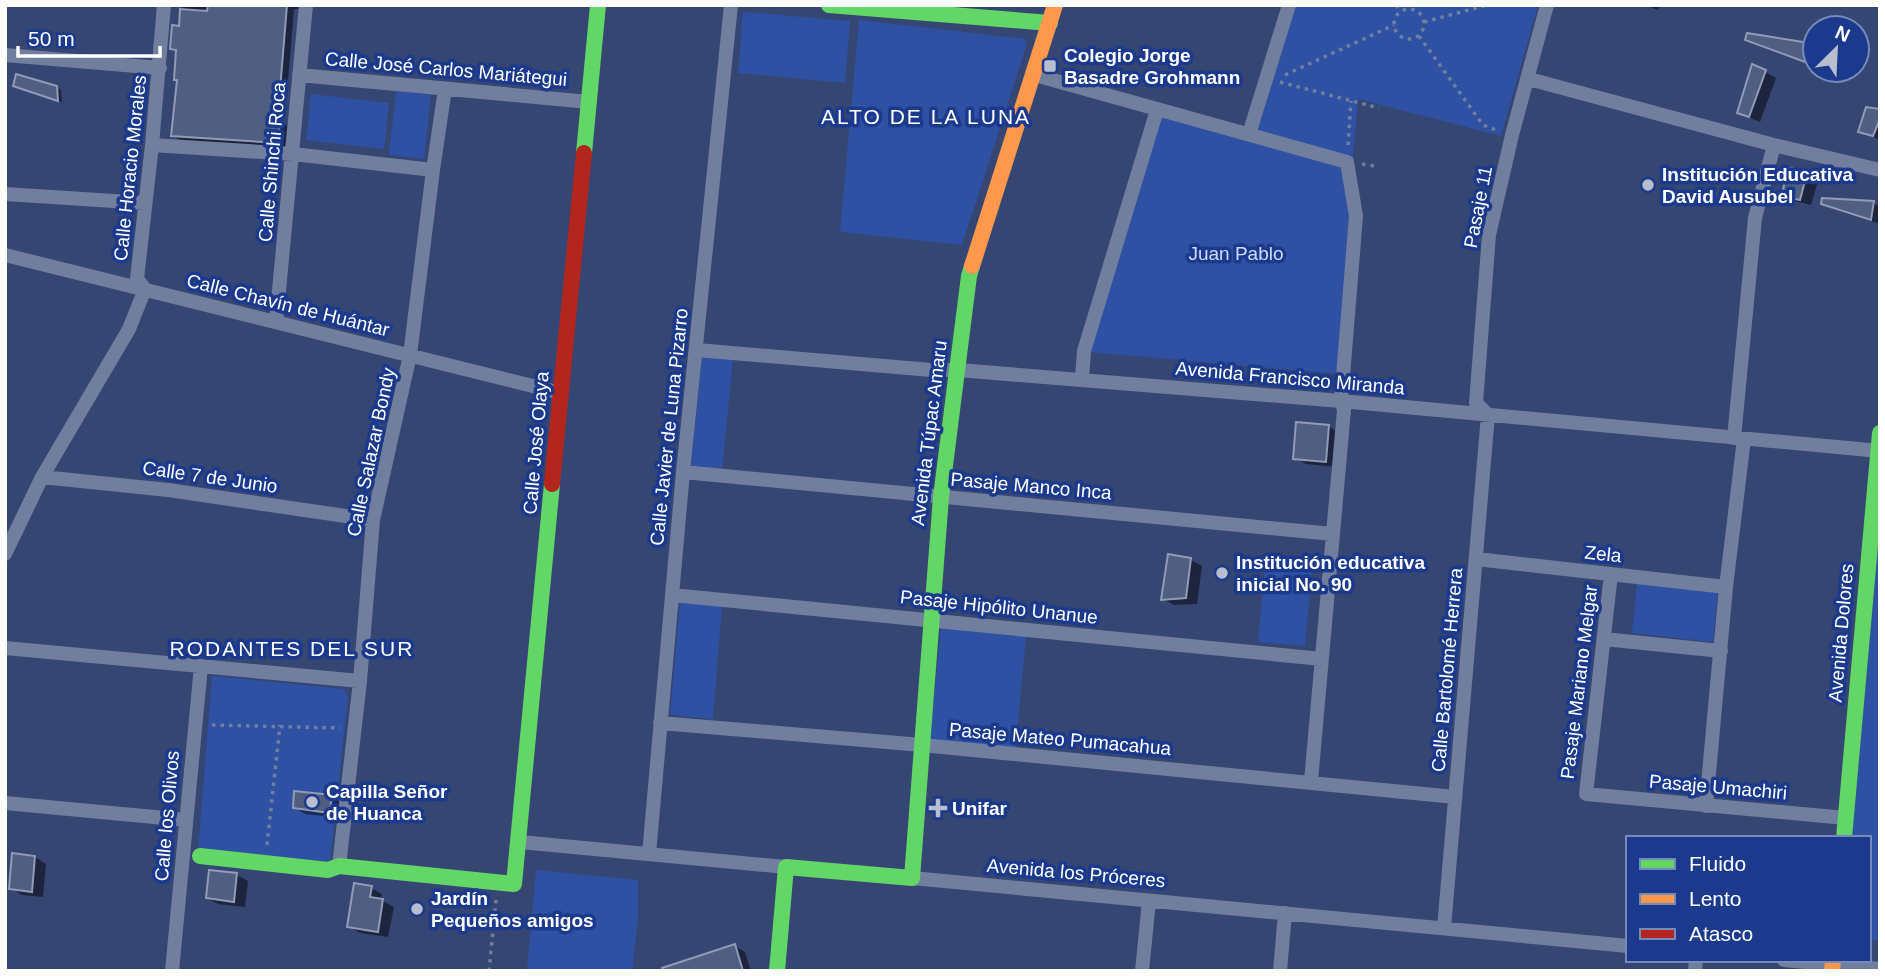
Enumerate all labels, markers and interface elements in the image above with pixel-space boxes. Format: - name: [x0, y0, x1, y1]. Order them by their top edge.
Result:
- scale bar: [18, 14, 159, 58]
- north arrow: [1801, 14, 1871, 84]
- text: N: [1832, 22, 1853, 46]
- text: 50 m: [28, 27, 75, 50]
- place label: Colegio Jorge Basadre Grohmann: [1064, 45, 1240, 88]
- street label: Calle José Carlos Mariátegui: [324, 48, 568, 90]
- marker: Colegio Jorge Basadre Grohmann: [1042, 58, 1058, 74]
- street label: Calle Horacio Morales: [110, 74, 150, 262]
- street label: Calle Shinchi Roca: [255, 81, 289, 243]
- district label: ALTO DE LA LUNA: [821, 105, 1031, 128]
- street label: Pasaje 11: [1460, 164, 1496, 250]
- place label: Institución Educativa David Ausubel: [1662, 164, 1854, 207]
- marker: Institución Educativa David Ausubel: [1640, 177, 1656, 193]
- park label: Juan Pablo: [1188, 243, 1284, 264]
- street label: Calle Chavín de Huántar: [185, 270, 392, 341]
- street label: Calle Javier de Luna Pizarro: [646, 307, 692, 547]
- street label: Avenida Túpac Amaru: [907, 339, 951, 527]
- street label: Avenida Francisco Miranda: [1175, 358, 1406, 399]
- street label: Calle Salazar Bondy: [343, 365, 399, 538]
- street label: Calle José Olaya: [519, 370, 553, 515]
- street label: Calle 7 de Junio: [141, 457, 279, 497]
- street label: Pasaje Manco Inca: [950, 468, 1113, 504]
- street label: Zela: [1584, 542, 1623, 566]
- place label: Institución educativa inicial No. 90: [1236, 552, 1425, 595]
- street label: Avenida Dolores: [1824, 563, 1858, 703]
- marker: Institución educativa inicial No. 90: [1214, 565, 1230, 581]
- street label: Calle Bartolomé Herrera: [1428, 567, 1466, 773]
- street label: Pasaje Mariano Melgar: [1557, 583, 1601, 780]
- street label: Pasaje Hipólito Unanue: [899, 586, 1099, 628]
- district label: RODANTES DEL SUR: [170, 637, 414, 660]
- street label: Pasaje Mateo Pumacahua: [948, 719, 1172, 759]
- street label: Calle los Olivos: [151, 750, 183, 882]
- street label: Pasaje Umachiri: [1648, 771, 1788, 803]
- place label: Capilla Señor de Huanca: [326, 781, 448, 824]
- marker: Capilla Señor de Huanca: [304, 794, 320, 810]
- place label: Unifar: [952, 798, 1008, 819]
- marker: Unifar: [930, 800, 946, 816]
- legend: [1626, 836, 1871, 962]
- text: Fluido: [1689, 852, 1746, 875]
- street label: Avenida los Próceres: [986, 855, 1166, 891]
- text: Lento: [1689, 887, 1742, 910]
- place label: Jardín Pequeños amigos: [431, 888, 594, 931]
- marker: Jardín Pequeños amigos: [409, 901, 425, 917]
- text: Atasco: [1689, 922, 1753, 945]

